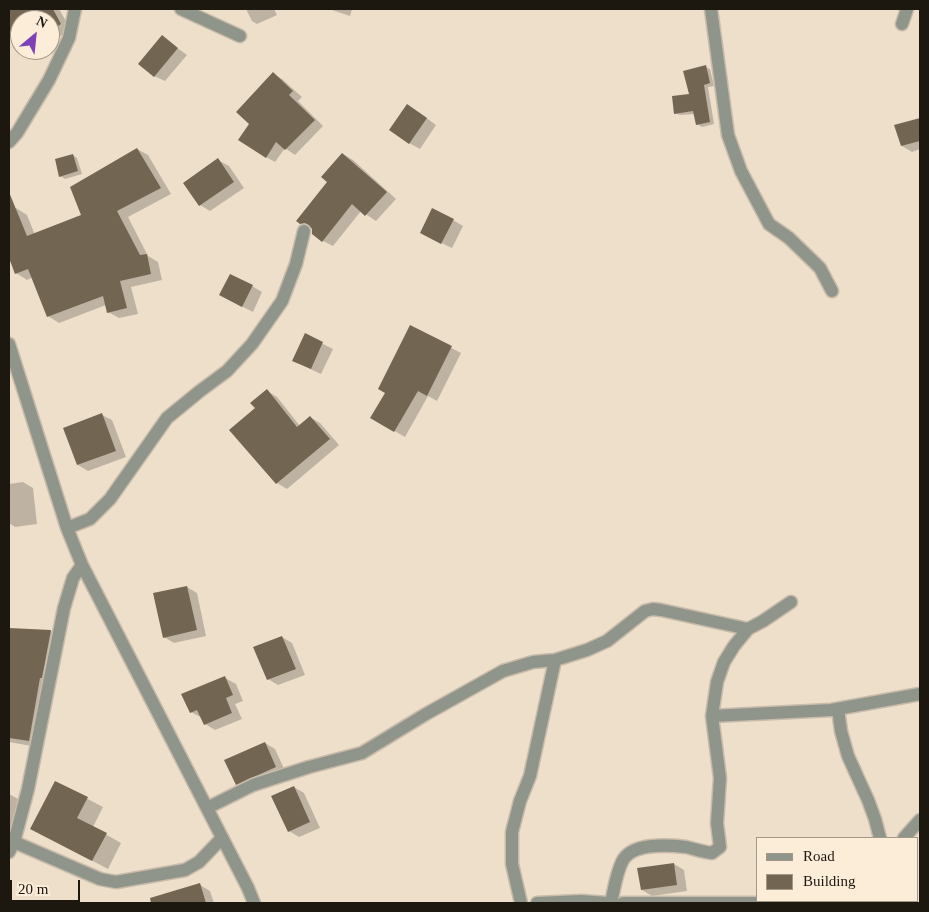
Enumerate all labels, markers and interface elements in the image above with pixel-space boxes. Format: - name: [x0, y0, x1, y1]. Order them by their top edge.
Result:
- north arrow: [10, 10, 60, 60]
- text: N: [34, 13, 50, 31]
- legend: [756, 837, 919, 902]
- text: Road: [803, 848, 835, 864]
- scale bar: [12, 870, 82, 902]
- text: Building: [803, 873, 856, 889]
- text: 20 m: [18, 881, 48, 897]

